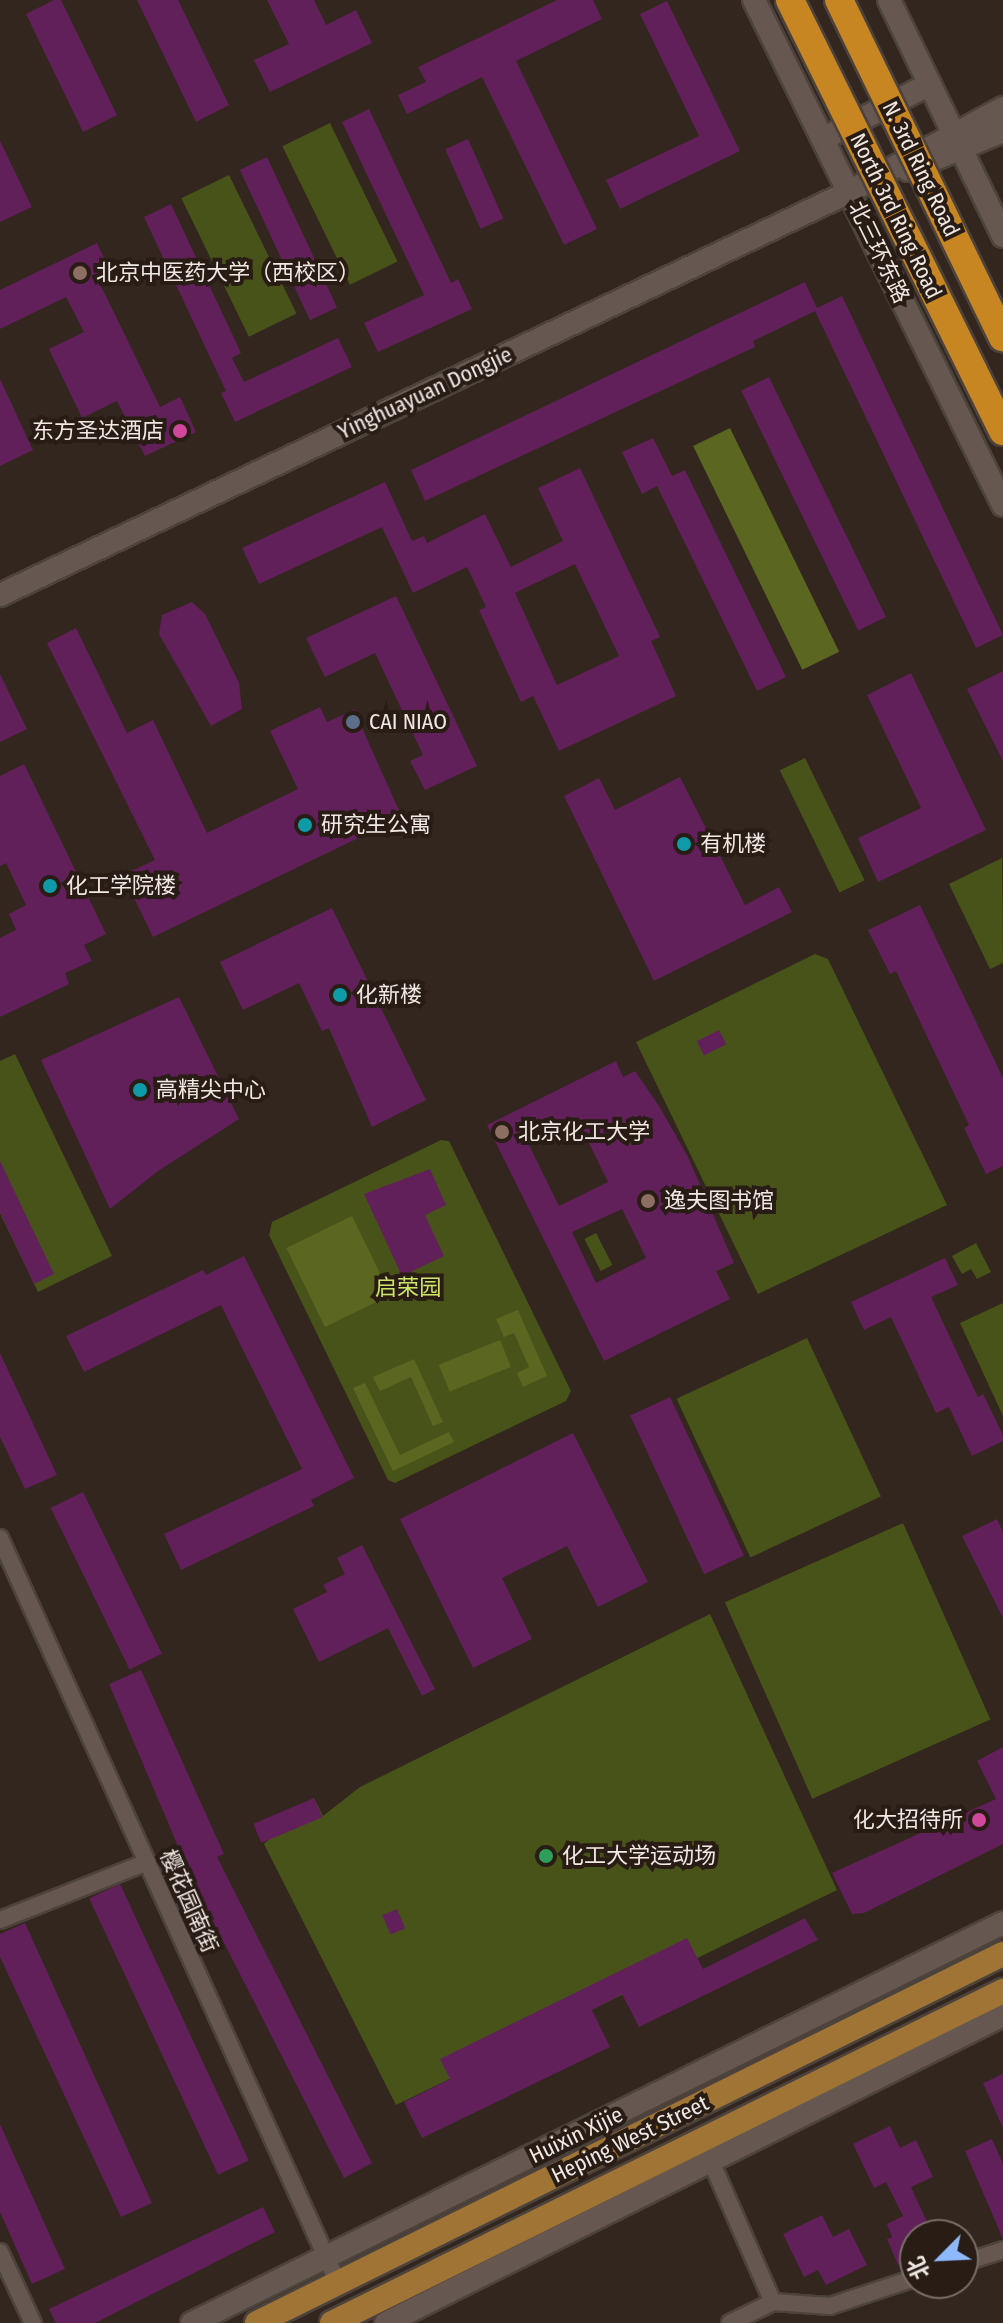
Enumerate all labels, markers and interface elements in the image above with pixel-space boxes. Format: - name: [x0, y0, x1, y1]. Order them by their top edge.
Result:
- street label: N. 3rd Ring Road: [877, 97, 965, 241]
- street label: North 3rd Ring Road: [845, 129, 947, 303]
- street label: 北三环东路: [843, 197, 915, 307]
- place label: 北京中医药大学（西校区）: [96, 260, 360, 286]
- marker: 北京中医药大学（西校区）: [71, 264, 89, 282]
- street label: Yinghuayuan Dongjie: [334, 341, 516, 445]
- place label: 东方圣达酒店: [32, 418, 164, 444]
- marker: 东方圣达酒店: [171, 422, 189, 440]
- place label: CAI NIAO: [369, 709, 447, 735]
- marker: CAI NIAO: [344, 713, 362, 731]
- place label: 研究生公寓: [321, 812, 431, 838]
- marker: 研究生公寓: [296, 816, 314, 834]
- place label: 有机楼: [700, 831, 766, 857]
- marker: 有机楼: [675, 835, 693, 853]
- place label: 化工学院楼: [66, 873, 176, 899]
- marker: 化工学院楼: [41, 877, 59, 895]
- place label: 化新楼: [356, 982, 422, 1008]
- marker: 化新楼: [331, 986, 349, 1004]
- place label: 高精尖中心: [156, 1077, 266, 1103]
- marker: 高精尖中心: [131, 1081, 149, 1099]
- place label: 北京化工大学: [518, 1119, 650, 1145]
- marker: 北京化工大学: [493, 1123, 511, 1141]
- place label: 逸夫图书馆: [664, 1188, 774, 1214]
- marker: 逸夫图书馆: [639, 1192, 657, 1210]
- park label: 启荣园: [375, 1275, 441, 1301]
- place label: 化大招待所: [853, 1807, 963, 1833]
- marker: 化大招待所: [970, 1811, 988, 1829]
- place label: 化工大学运动场: [562, 1843, 716, 1869]
- street label: 樱花园南街: [155, 1845, 223, 1957]
- marker: 化工大学运动场: [537, 1847, 555, 1865]
- street label: Heping West Street: [547, 2090, 713, 2188]
- street label: Huixin Xijie: [525, 2101, 627, 2169]
- north arrow: [899, 2219, 979, 2299]
- text: 北: [902, 2253, 935, 2284]

